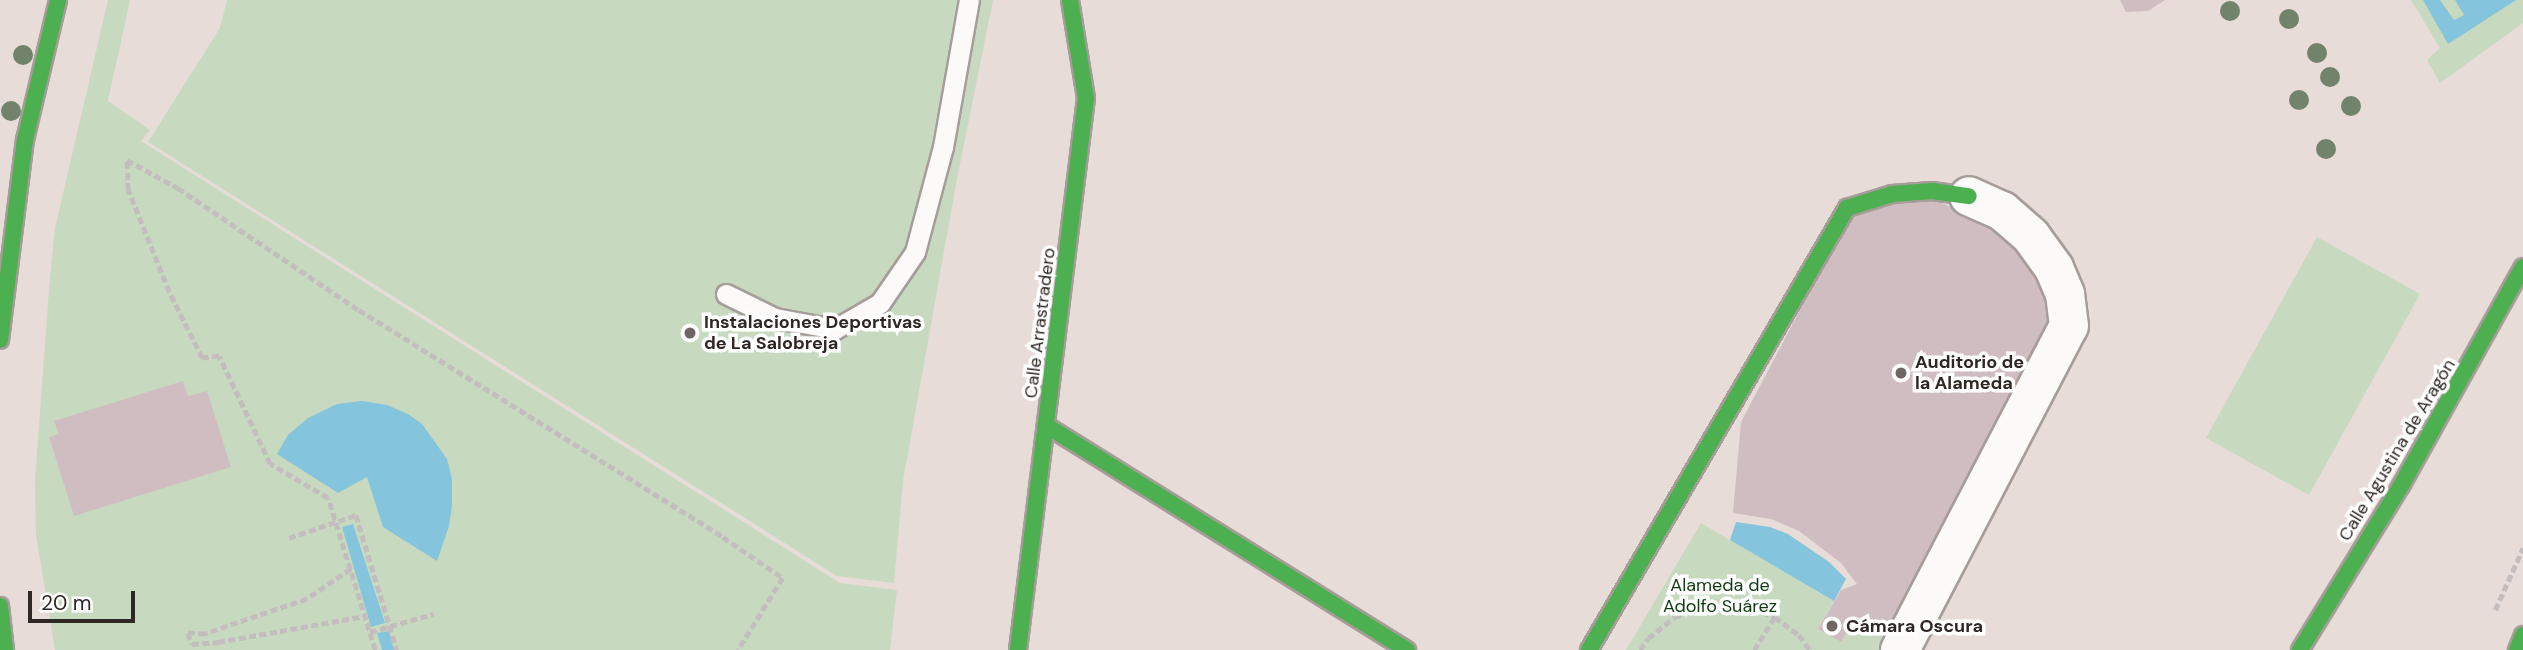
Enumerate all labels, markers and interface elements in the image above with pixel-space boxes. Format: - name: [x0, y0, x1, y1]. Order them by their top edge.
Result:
- street label: Calle Arrastradero: [1020, 247, 1060, 399]
- place label: Instalaciones Deportivas de La Salobreja: [704, 312, 922, 354]
- marker: Instalaciones Deportivas de La Salobreja: [682, 325, 698, 341]
- place label: Auditorio de la Alameda: [1915, 352, 2024, 394]
- street label: Calle Agustina de Aragón: [2334, 355, 2460, 545]
- marker: Auditorio de la Alameda: [1893, 365, 1909, 381]
- park label: Alameda de Adolfo Suárez: [1663, 575, 1777, 618]
- scale bar: [32, 576, 138, 620]
- text: 20 m: [41, 589, 92, 617]
- place label: Cámara Oscura: [1846, 615, 1983, 637]
- marker: Cámara Oscura: [1824, 618, 1840, 634]

